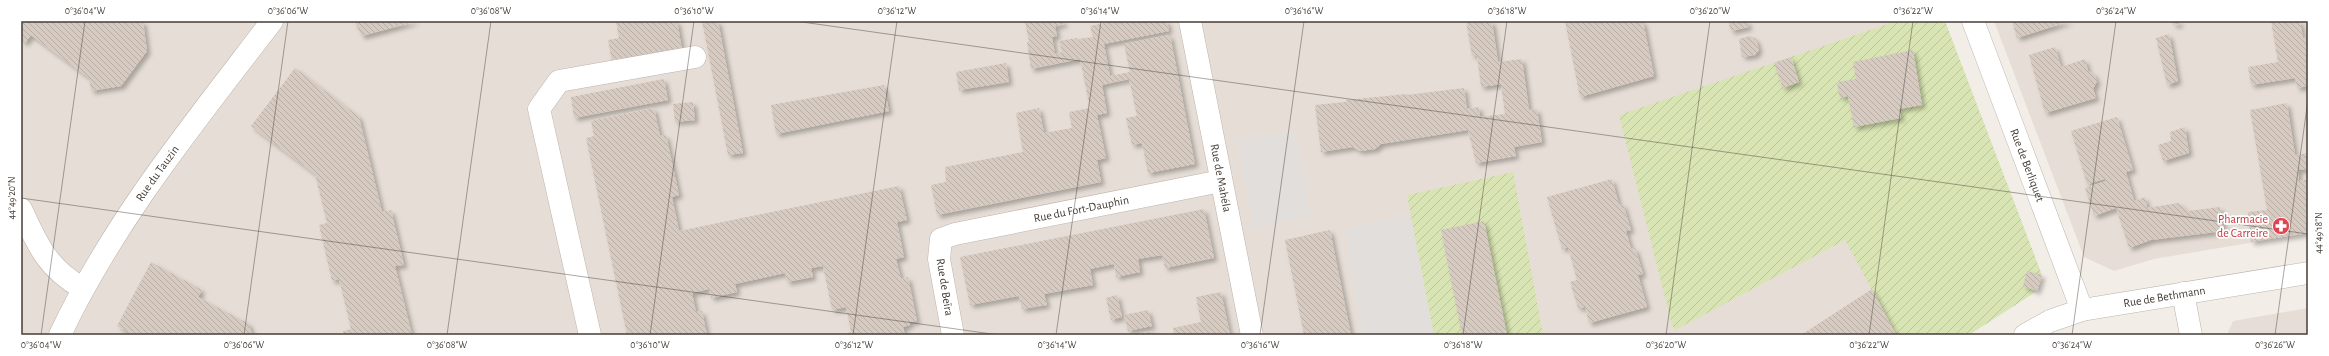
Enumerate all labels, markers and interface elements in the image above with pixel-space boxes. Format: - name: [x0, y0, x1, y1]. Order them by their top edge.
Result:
- text: 0°36'04"W: [65, 6, 105, 16]
- text: 0°36'06"W: [268, 6, 308, 16]
- text: 0°36'08"W: [471, 6, 511, 16]
- text: 0°36'10"W: [674, 6, 714, 16]
- text: 0°36'12"W: [878, 6, 916, 16]
- text: 0°36'14"W: [1081, 6, 1119, 16]
- text: 0°36'16"W: [1285, 6, 1323, 16]
- text: 0°36'18"W: [1488, 6, 1526, 16]
- text: 0°36'20"W: [1690, 6, 1730, 16]
- text: 0°36'22"W: [1893, 6, 1933, 16]
- text: 0°36'24"W: [2096, 6, 2136, 16]
- street label: Rue de Berliquet: [2008, 127, 2047, 203]
- street label: Rue du Tauzin: [134, 143, 181, 203]
- street label: Rue de Mahéla: [1208, 143, 1234, 213]
- text: 44°49'20"N: [7, 176, 17, 220]
- street label: Rue du Fort-Dauphin: [1033, 194, 1130, 224]
- text: 44°49'18"N: [2314, 212, 2324, 254]
- place label: Pharmacie de Carreire: [2217, 213, 2268, 239]
- pharmacy icon: Pharmacie de Carreire: [2271, 216, 2291, 236]
- street label: Rue de Beïra: [935, 257, 956, 317]
- street label: Rue de Bethmann: [2123, 284, 2206, 309]
- text: 0°36'04"W: [21, 340, 61, 350]
- text: 0°36'06"W: [224, 340, 264, 350]
- text: 0°36'08"W: [427, 340, 467, 350]
- text: 0°36'10"W: [630, 340, 670, 350]
- text: 0°36'12"W: [835, 340, 873, 350]
- text: 0°36'14"W: [1038, 340, 1076, 350]
- text: 0°36'16"W: [1241, 340, 1279, 350]
- text: 0°36'18"W: [1444, 340, 1482, 350]
- text: 0°36'20"W: [1646, 340, 1686, 350]
- text: 0°36'22"W: [1849, 340, 1889, 350]
- text: 0°36'24"W: [2052, 340, 2092, 350]
- text: 0°36'26"W: [2255, 340, 2295, 350]

